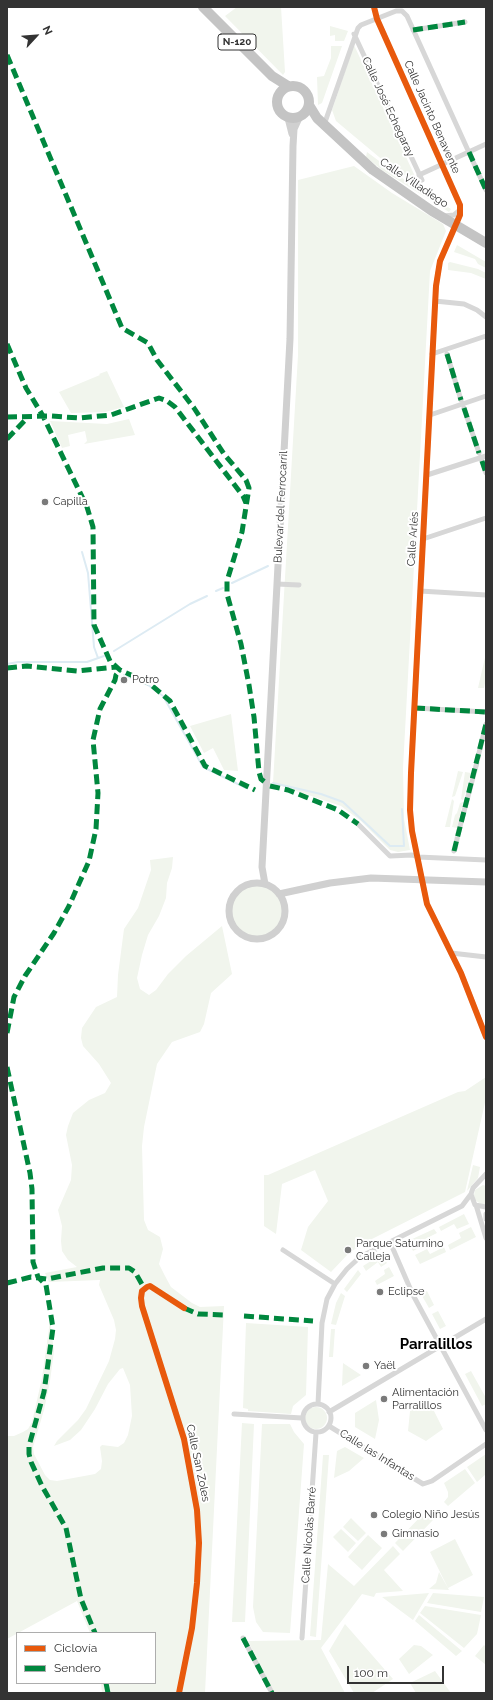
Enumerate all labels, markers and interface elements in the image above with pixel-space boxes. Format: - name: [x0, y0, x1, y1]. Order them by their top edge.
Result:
- north arrow: [16, 16, 56, 56]
- text: N: [40, 24, 55, 37]
- road number: N-120: [218, 34, 256, 50]
- street label: Calle José Echegaray: [359, 55, 417, 159]
- street label: Calle Jacinto Benavente: [401, 58, 463, 176]
- street label: Calle Villadiego: [377, 155, 451, 211]
- street label: Bulevar del Ferrocarril: [271, 451, 291, 563]
- place label: Capilla: [53, 495, 88, 509]
- marker: Capilla: [40, 497, 50, 507]
- street label: Calle Arlés: [405, 511, 421, 567]
- place label: Potro: [132, 673, 159, 687]
- marker: Potro: [119, 675, 129, 685]
- place label: Parque Saturnino Calleja: [356, 1237, 444, 1263]
- marker: Parque Saturnino Calleja: [343, 1245, 353, 1255]
- place label: Eclipse: [388, 1285, 425, 1299]
- marker: Eclipse: [375, 1287, 385, 1297]
- district label: Parralillos: [400, 1335, 472, 1353]
- place label: Yaël: [374, 1359, 396, 1373]
- marker: Yaël: [361, 1361, 371, 1371]
- place label: Alimentación Parralillos: [392, 1386, 459, 1412]
- marker: Alimentación Parralillos: [379, 1394, 389, 1404]
- street label: Calle San Zoles: [183, 1423, 213, 1503]
- street label: Calle las Infantas: [337, 1427, 417, 1483]
- street label: Calle Nicolás Barré: [299, 1486, 319, 1584]
- place label: Colegio Niño Jesús: [382, 1508, 480, 1522]
- marker: Colegio Niño Jesús: [369, 1510, 379, 1520]
- place label: Gimnasio: [392, 1527, 439, 1541]
- marker: Gimnasio: [379, 1529, 389, 1539]
- legend: [16, 1632, 156, 1684]
- text: Ciclovía: [54, 1641, 97, 1655]
- scale bar: [349, 1658, 446, 1684]
- text: Sendero: [54, 1661, 101, 1675]
- text: 100 m: [354, 1666, 388, 1680]

